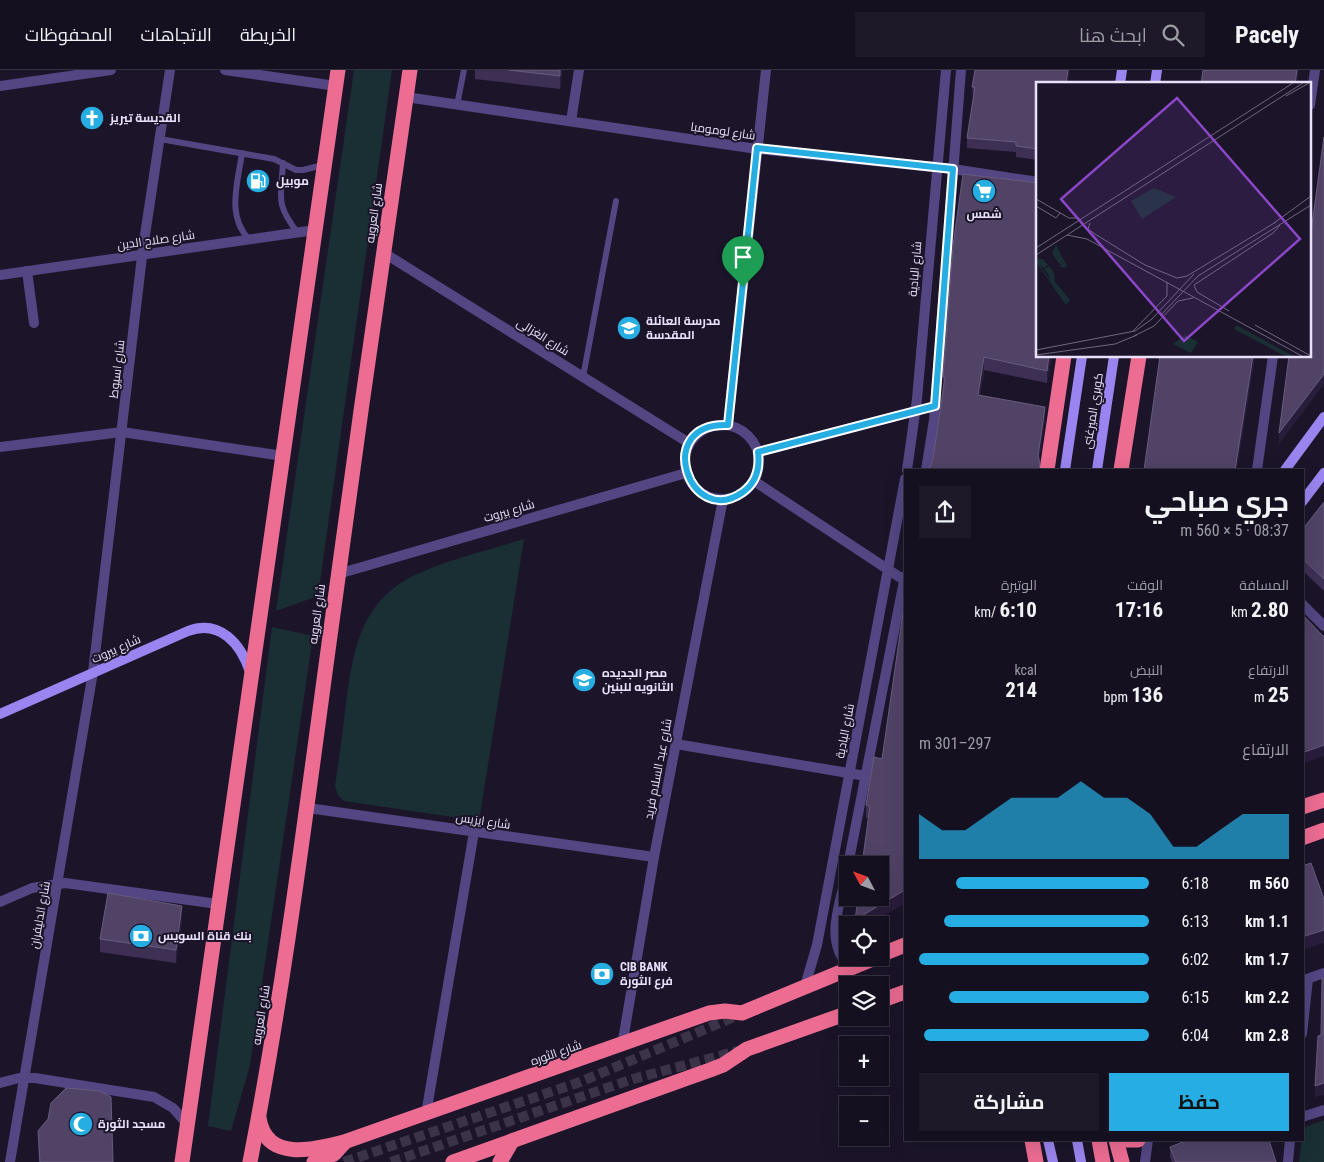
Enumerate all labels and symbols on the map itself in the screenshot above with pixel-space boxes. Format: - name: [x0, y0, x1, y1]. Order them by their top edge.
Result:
- inset map: [1036, 82, 1312, 358]
- church icon: القديسة تيريز: [79, 105, 105, 131]
- place label: القديسة تيريز: [109, 111, 181, 126]
- street label: شارع لومومبا: [689, 119, 757, 144]
- fuel station icon: موبيل: [245, 168, 271, 194]
- place label: موبيل: [276, 174, 309, 189]
- supermarket icon: شمس: [971, 178, 997, 204]
- street label: شارع العروبه: [363, 182, 386, 244]
- place label: شمس: [966, 207, 1002, 222]
- street label: شارع صلاح الدين: [116, 228, 196, 253]
- pin: [722, 236, 764, 287]
- street label: شارع البادية: [906, 241, 925, 297]
- place label: مدرسة العائلة المقدسة: [646, 314, 721, 342]
- street label: شارع الغزالى: [514, 315, 572, 360]
- school or university icon: مدرسة العائلة المقدسة: [616, 315, 642, 341]
- street label: شارع اسيوط: [106, 339, 129, 399]
- street label: كوبري الميرغنى: [1080, 372, 1109, 451]
- street label: شارع بيروت: [482, 497, 536, 526]
- street label: شارع العروبه: [306, 583, 329, 645]
- street label: شارع بيروت: [89, 632, 143, 667]
- place label: مصر الجديده الثانويه للبنين: [602, 666, 674, 695]
- school or university icon: مصر الجديده الثانويه للبنين: [571, 667, 597, 693]
- street label: شارع البادية: [833, 702, 858, 760]
- street label: شارع عبد السلام فريد: [641, 717, 676, 821]
- street label: شارع ايزيس: [455, 810, 511, 833]
- north arrow: [839, 856, 889, 906]
- street label: شارع الدليفران: [27, 880, 54, 950]
- bank icon: بنك قناة السويس: [128, 923, 154, 949]
- place label: بنك قناة السويس: [158, 929, 252, 944]
- place label: CIB BANK فرع الثورة: [620, 960, 673, 990]
- bank icon: CIB BANK فرع الثورة: [589, 961, 615, 987]
- street label: شارع العروبه: [249, 984, 274, 1046]
- street label: شارع الثوره: [529, 1038, 584, 1069]
- mosque icon: مسجد الثورة: [68, 1111, 94, 1137]
- place label: مسجد الثورة: [98, 1117, 166, 1132]

